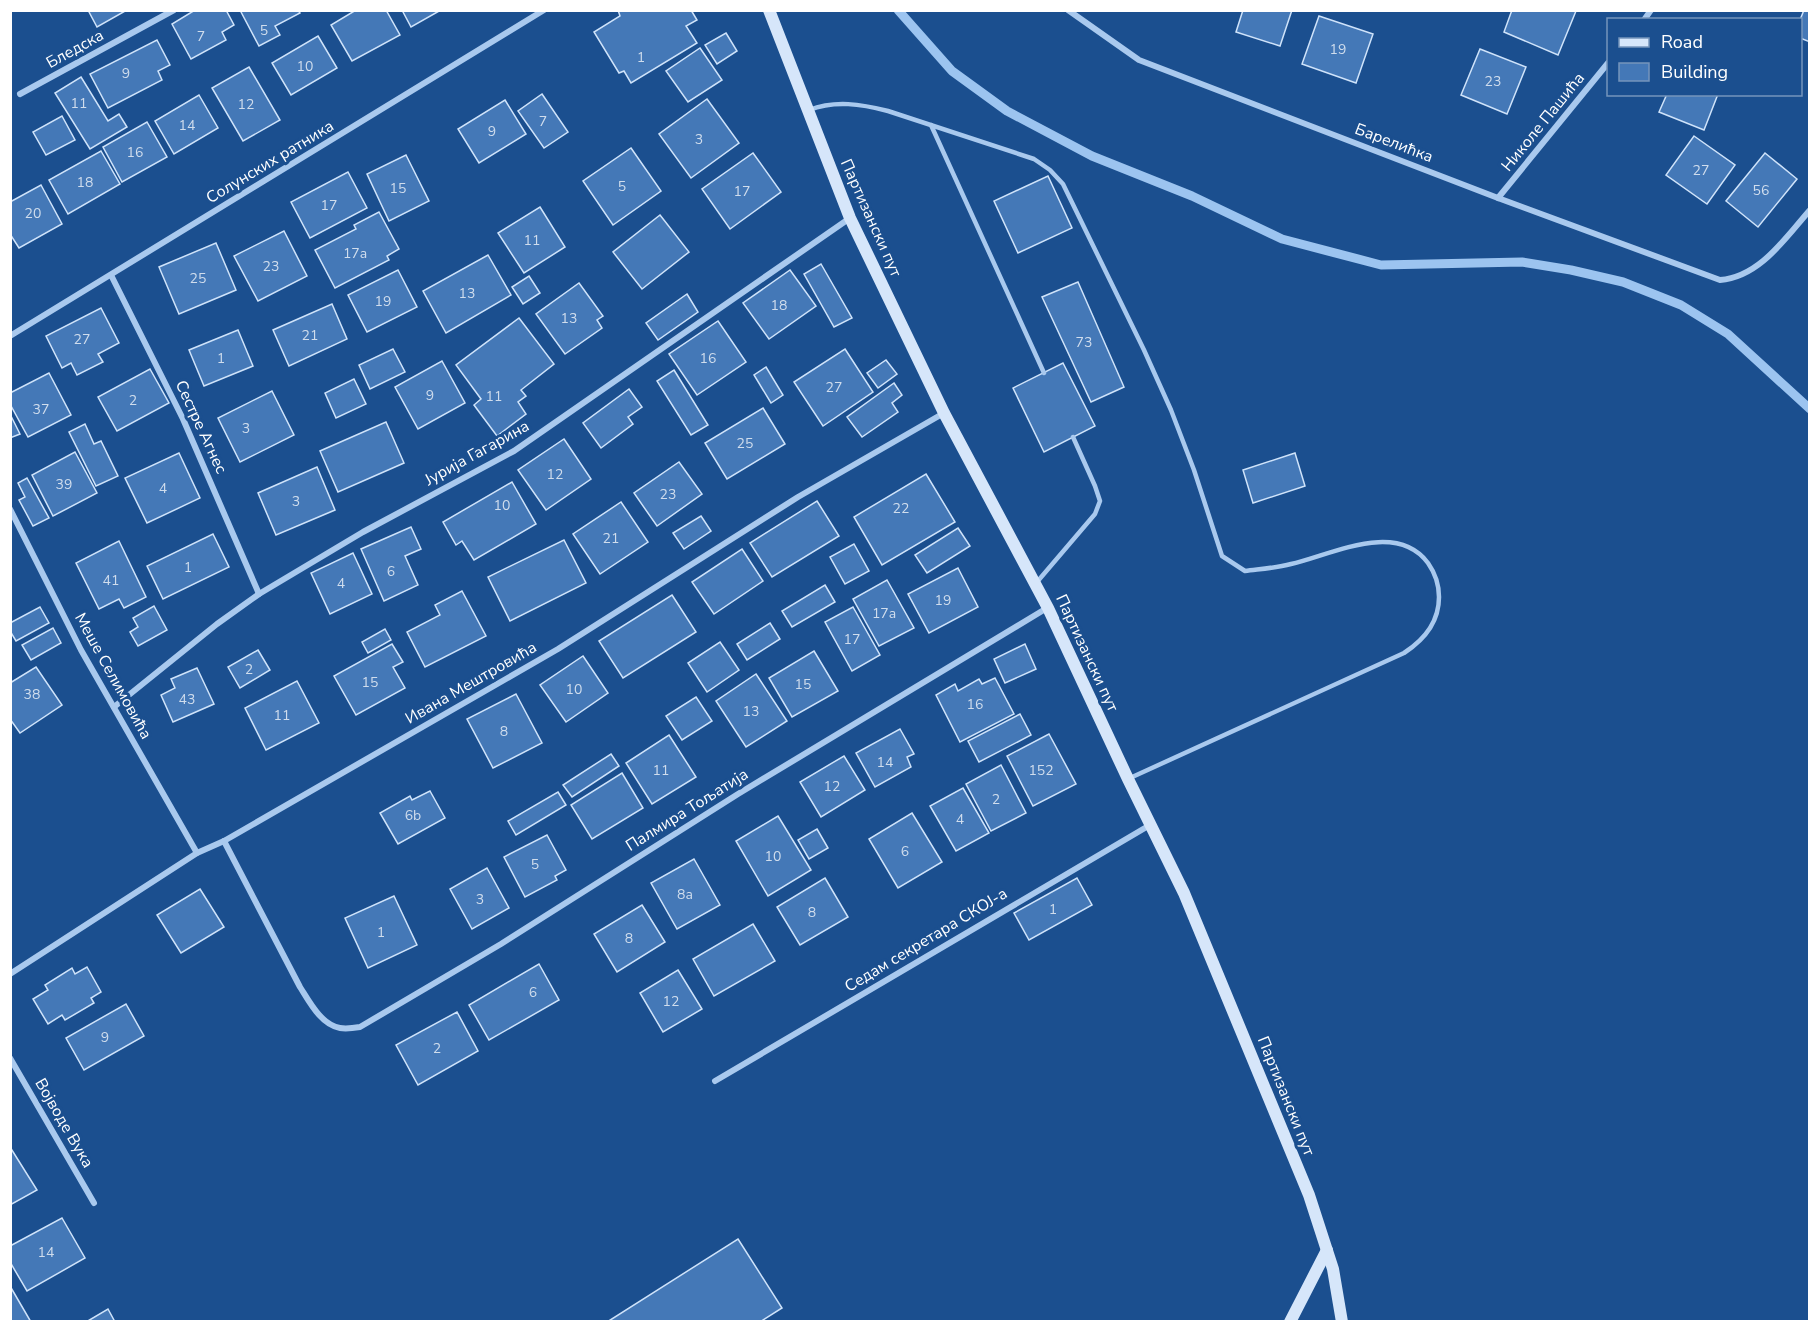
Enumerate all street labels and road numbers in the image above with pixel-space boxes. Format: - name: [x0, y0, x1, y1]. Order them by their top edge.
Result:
- street label: Бледска: [42, 24, 108, 74]
- street label: Николе Пашића: [1496, 68, 1590, 176]
- street label: Солунских ратника: [202, 115, 338, 209]
- street label: Барелићка: [1352, 118, 1436, 168]
- street label: Партизански пут: [835, 156, 907, 281]
- street label: Сестре Агнес: [170, 377, 232, 478]
- street label: Јурија Гагарина: [420, 415, 533, 491]
- street label: Партизански пут: [1050, 591, 1124, 716]
- street label: Меше Селимовића: [69, 609, 157, 743]
- street label: Ивана Мештровића: [401, 636, 541, 730]
- street label: Палмира Тољатија: [621, 763, 753, 857]
- street label: Седам секретара СКОЈ-а: [841, 883, 1011, 997]
- street label: Партизански пут: [1252, 1033, 1320, 1160]
- street label: Војводе Вука: [29, 1074, 99, 1172]

